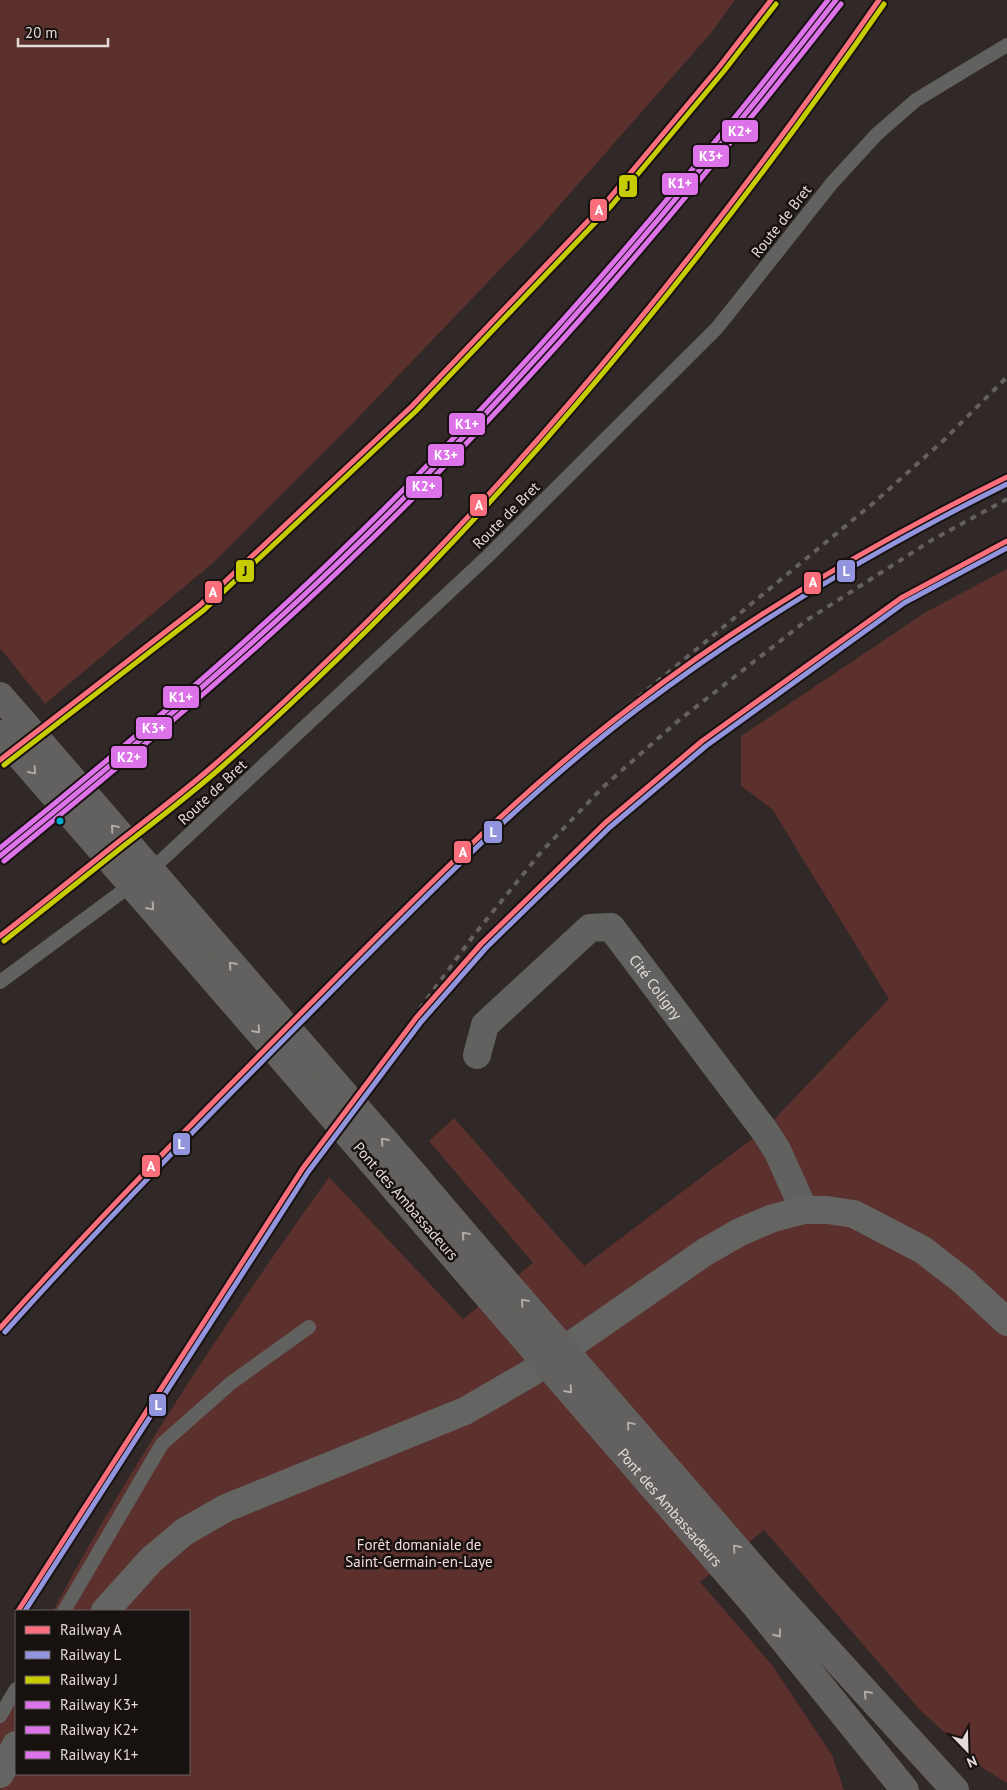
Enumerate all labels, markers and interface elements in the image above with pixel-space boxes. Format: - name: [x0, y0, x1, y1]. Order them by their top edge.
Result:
- scale bar: [18, 15, 108, 47]
- text: 20 m: [25, 23, 58, 42]
- line badge: K2+: [721, 119, 759, 143]
- text: K2+: [728, 122, 752, 140]
- line badge: K3+: [692, 144, 730, 168]
- text: K3+: [699, 147, 723, 165]
- line badge: K1+: [661, 172, 699, 196]
- line badge: J: [618, 174, 638, 198]
- text: K1+: [668, 174, 692, 192]
- text: J: [625, 177, 630, 195]
- street label: Route de Bret: [747, 181, 815, 261]
- line badge: A: [589, 198, 608, 222]
- text: A: [595, 201, 604, 219]
- line badge: K1+: [448, 412, 486, 436]
- text: K1+: [455, 415, 479, 433]
- line badge: K3+: [427, 443, 465, 467]
- text: K3+: [434, 446, 458, 464]
- line badge: K2+: [405, 475, 443, 499]
- text: K2+: [412, 477, 436, 495]
- street label: Route de Bret: [468, 477, 544, 553]
- line badge: A: [469, 493, 488, 517]
- text: A: [475, 496, 484, 514]
- line badge: J: [235, 559, 255, 583]
- line badge: L: [836, 559, 856, 583]
- text: J: [242, 562, 247, 580]
- text: L: [842, 562, 850, 580]
- line badge: A: [803, 571, 822, 595]
- text: A: [809, 573, 818, 591]
- line badge: A: [204, 580, 223, 604]
- text: A: [209, 583, 218, 601]
- line badge: K1+: [162, 685, 200, 709]
- text: K1+: [169, 688, 193, 706]
- line badge: K3+: [135, 716, 173, 740]
- text: K3+: [142, 719, 166, 737]
- line badge: K2+: [110, 745, 148, 769]
- text: K2+: [117, 748, 141, 766]
- street label: Route de Bret: [174, 755, 250, 829]
- one-way arrow: [28, 765, 36, 774]
- unlabelled marker: [55, 816, 65, 826]
- line badge: L: [483, 820, 503, 844]
- text: L: [489, 823, 497, 841]
- one-way arrow: [111, 825, 120, 834]
- line badge: A: [453, 840, 472, 864]
- text: A: [459, 843, 468, 861]
- one-way arrow: [145, 901, 154, 910]
- street label: Cité Coligny: [625, 950, 687, 1023]
- one-way arrow: [229, 961, 238, 970]
- one-way arrow: [252, 1024, 260, 1033]
- line badge: L: [172, 1132, 191, 1156]
- text: L: [177, 1135, 185, 1153]
- one-way arrow: [381, 1137, 390, 1146]
- street label: Pont des Ambassadeurs: [349, 1138, 463, 1264]
- line badge: A: [141, 1154, 161, 1178]
- text: A: [147, 1157, 156, 1175]
- one-way arrow: [462, 1231, 471, 1240]
- one-way arrow: [520, 1299, 529, 1308]
- one-way arrow: [564, 1384, 572, 1393]
- line badge: L: [148, 1393, 167, 1417]
- text: L: [154, 1396, 162, 1414]
- one-way arrow: [627, 1422, 636, 1431]
- street label: Pont des Ambassadeurs: [614, 1444, 727, 1570]
- park label: Forêt domaniale de Saint-Germain-en-Laye: [345, 1535, 493, 1571]
- one-way arrow: [733, 1545, 742, 1554]
- legend: [15, 1610, 190, 1775]
- text: Railway A: [60, 1620, 122, 1639]
- one-way arrow: [772, 1628, 780, 1637]
- text: Railway L: [60, 1645, 122, 1664]
- text: Railway J: [60, 1670, 118, 1689]
- one-way arrow: [864, 1690, 873, 1699]
- text: Railway K3+: [60, 1695, 138, 1714]
- text: Railway K2+: [60, 1720, 138, 1739]
- north arrow: [942, 1725, 992, 1775]
- text: Railway K1+: [60, 1745, 138, 1764]
- text: N: [964, 1752, 980, 1772]

